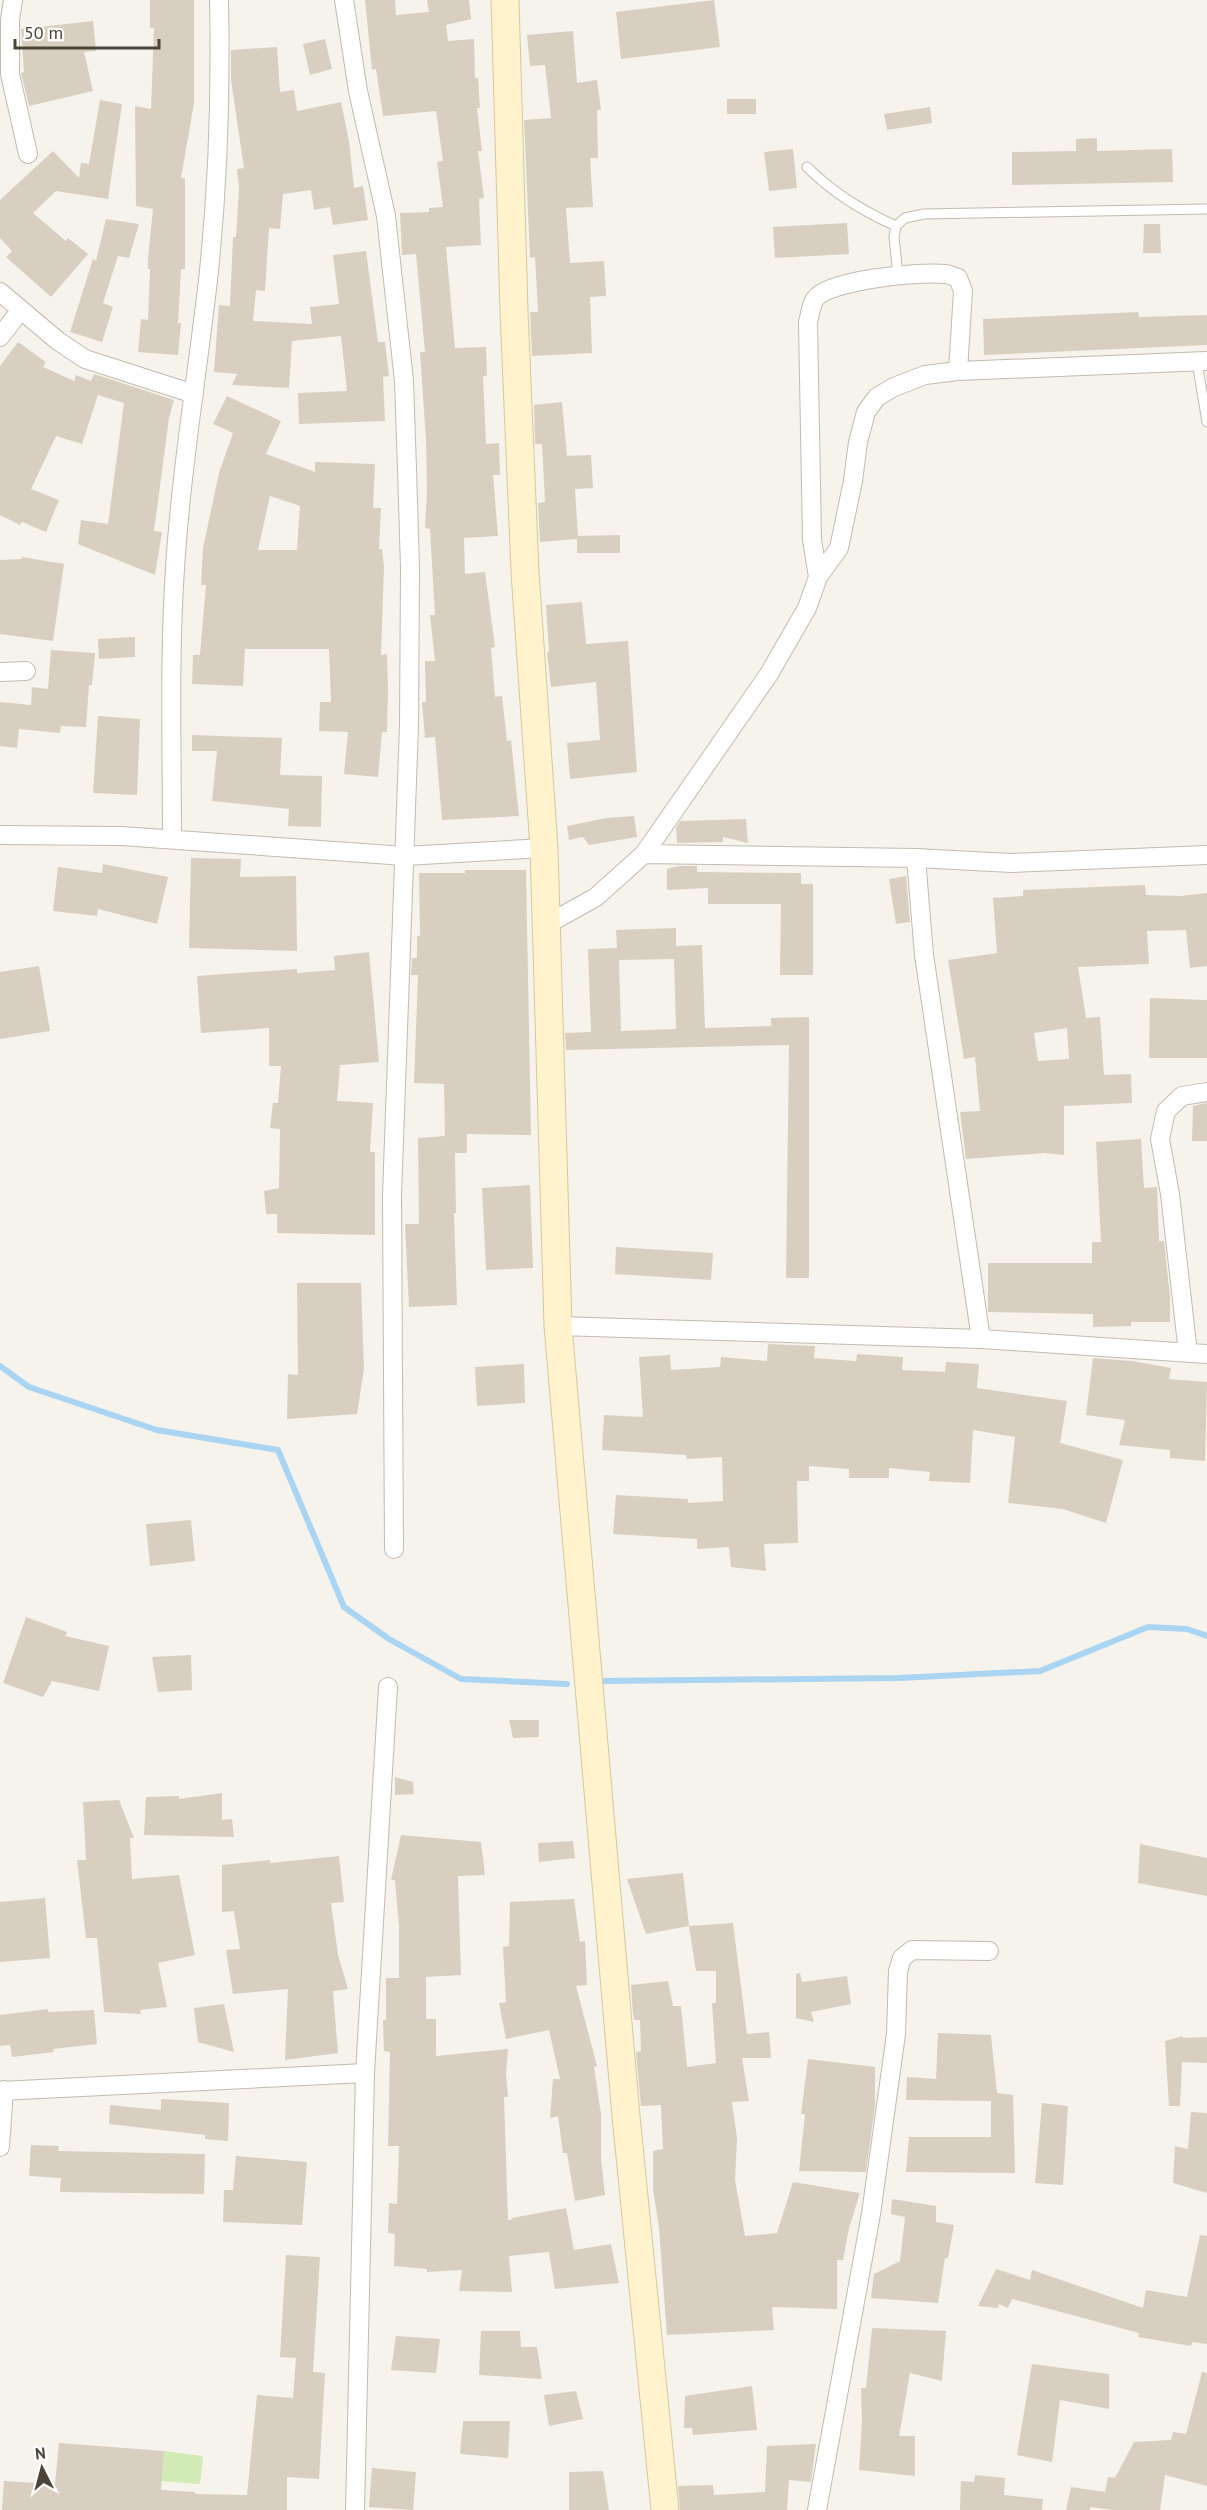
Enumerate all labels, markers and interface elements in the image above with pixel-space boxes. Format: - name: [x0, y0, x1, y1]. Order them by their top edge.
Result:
- scale bar: [15, 12, 159, 50]
- text: 50 m: [24, 21, 63, 44]
- north arrow: [12, 2438, 72, 2498]
- text: N: [34, 2443, 47, 2464]

